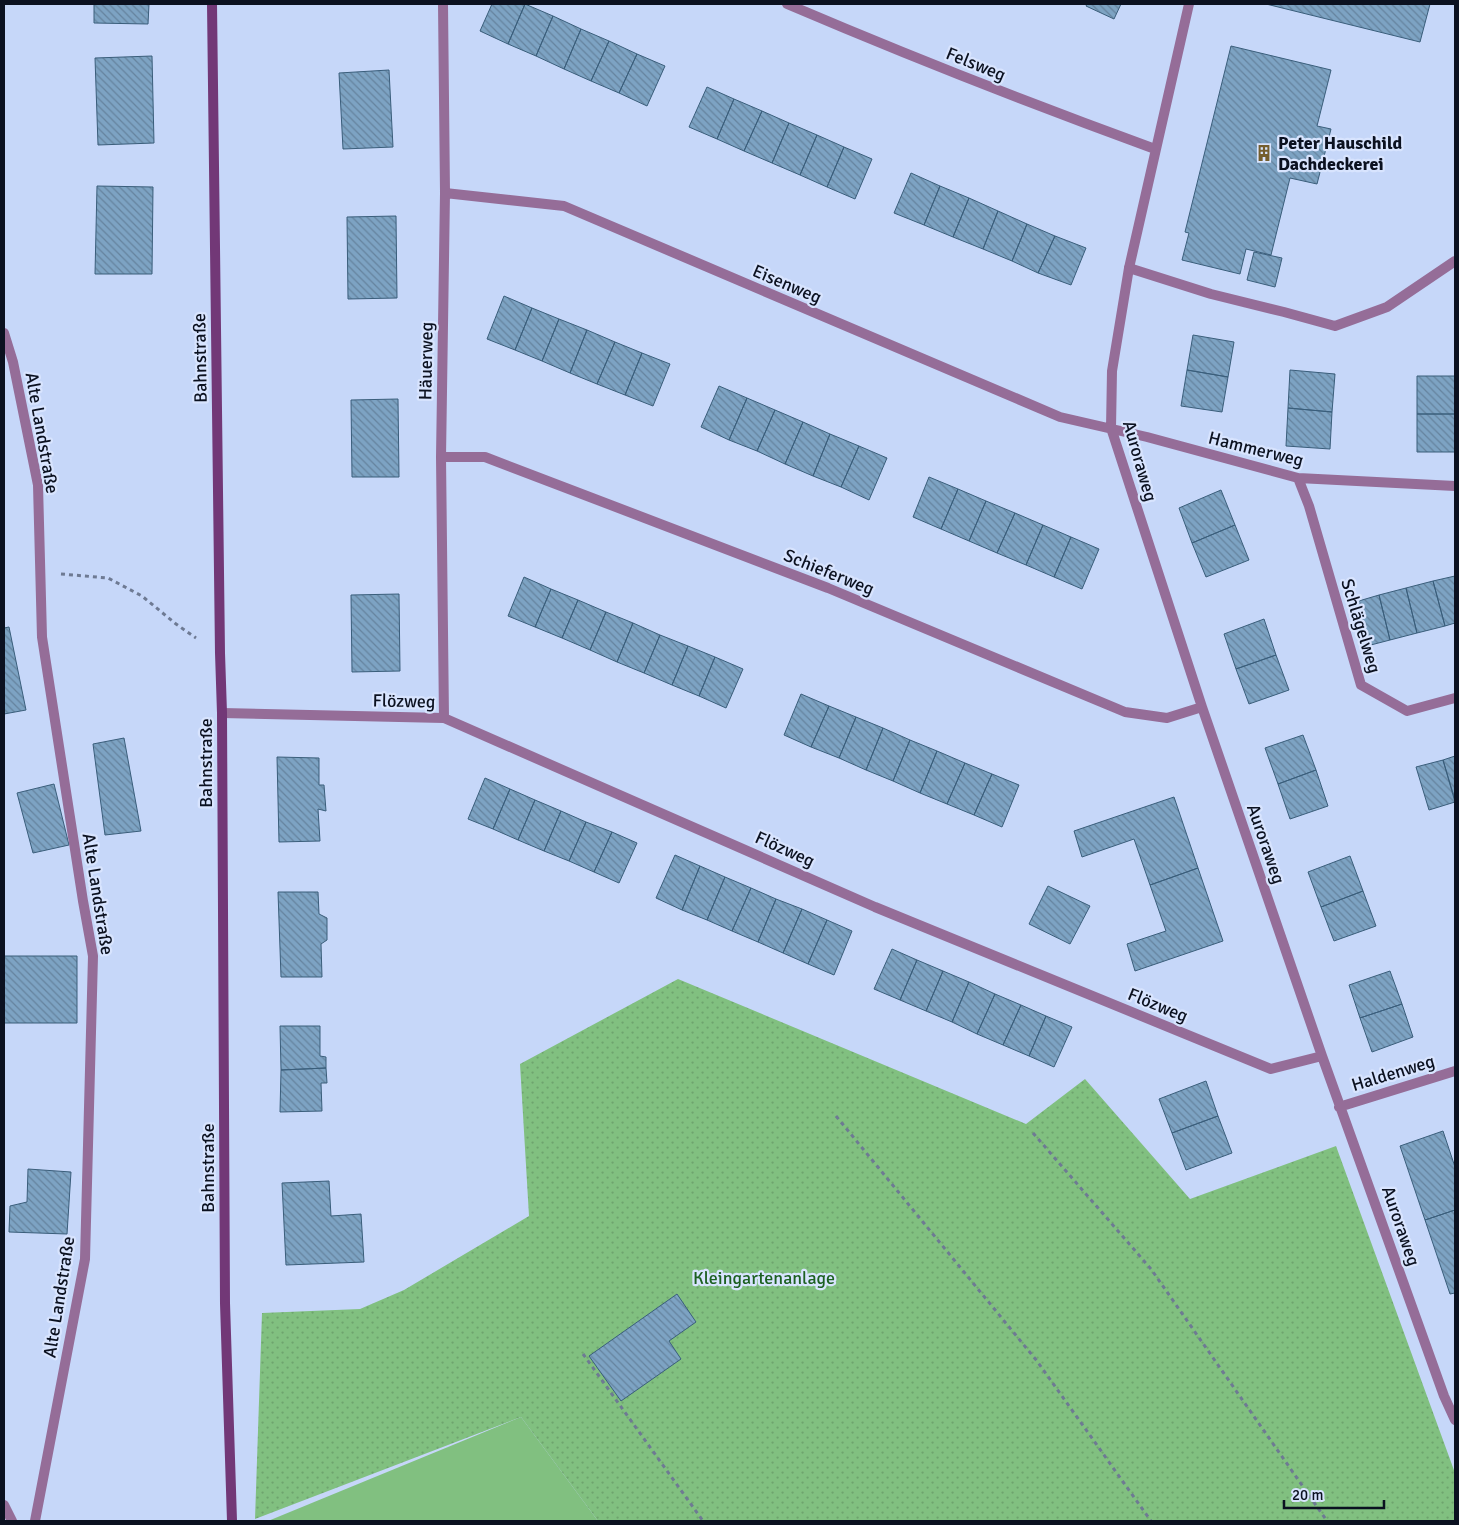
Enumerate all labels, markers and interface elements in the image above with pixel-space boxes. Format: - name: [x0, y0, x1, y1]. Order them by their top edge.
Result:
- street label: Felsweg: [943, 42, 1009, 86]
- place label: Peter Hauschild Dachdeckerei: [1278, 132, 1402, 175]
- building icon: Peter Hauschild Dachdeckerei: [1254, 143, 1274, 163]
- street label: Eisenweg: [749, 260, 825, 308]
- street label: Bahnstraße: [188, 313, 212, 403]
- street label: Häuerweg: [414, 322, 438, 400]
- street label: Alte Landstraße: [21, 371, 63, 495]
- street label: Auroraweg: [1118, 418, 1162, 504]
- street label: Hammerweg: [1206, 427, 1306, 471]
- street label: Schieferweg: [781, 544, 877, 600]
- street label: Schlägelweg: [1336, 576, 1386, 676]
- street label: Flözweg: [372, 689, 436, 713]
- street label: Bahnstraße: [195, 718, 217, 808]
- street label: Auroraweg: [1242, 801, 1290, 887]
- street label: Flözweg: [752, 826, 818, 872]
- street label: Alte Landstraße: [78, 832, 118, 956]
- street label: Flözweg: [1125, 983, 1191, 1027]
- street label: Haldenweg: [1349, 1050, 1437, 1096]
- street label: Bahnstraße: [197, 1123, 219, 1213]
- street label: Auroraweg: [1377, 1183, 1425, 1269]
- street label: Alte Landstraße: [39, 1235, 79, 1359]
- park label: Kleingartenanlage: [693, 1267, 835, 1289]
- scale bar: [1284, 1478, 1384, 1510]
- text: 20 m: [1292, 1486, 1323, 1504]

